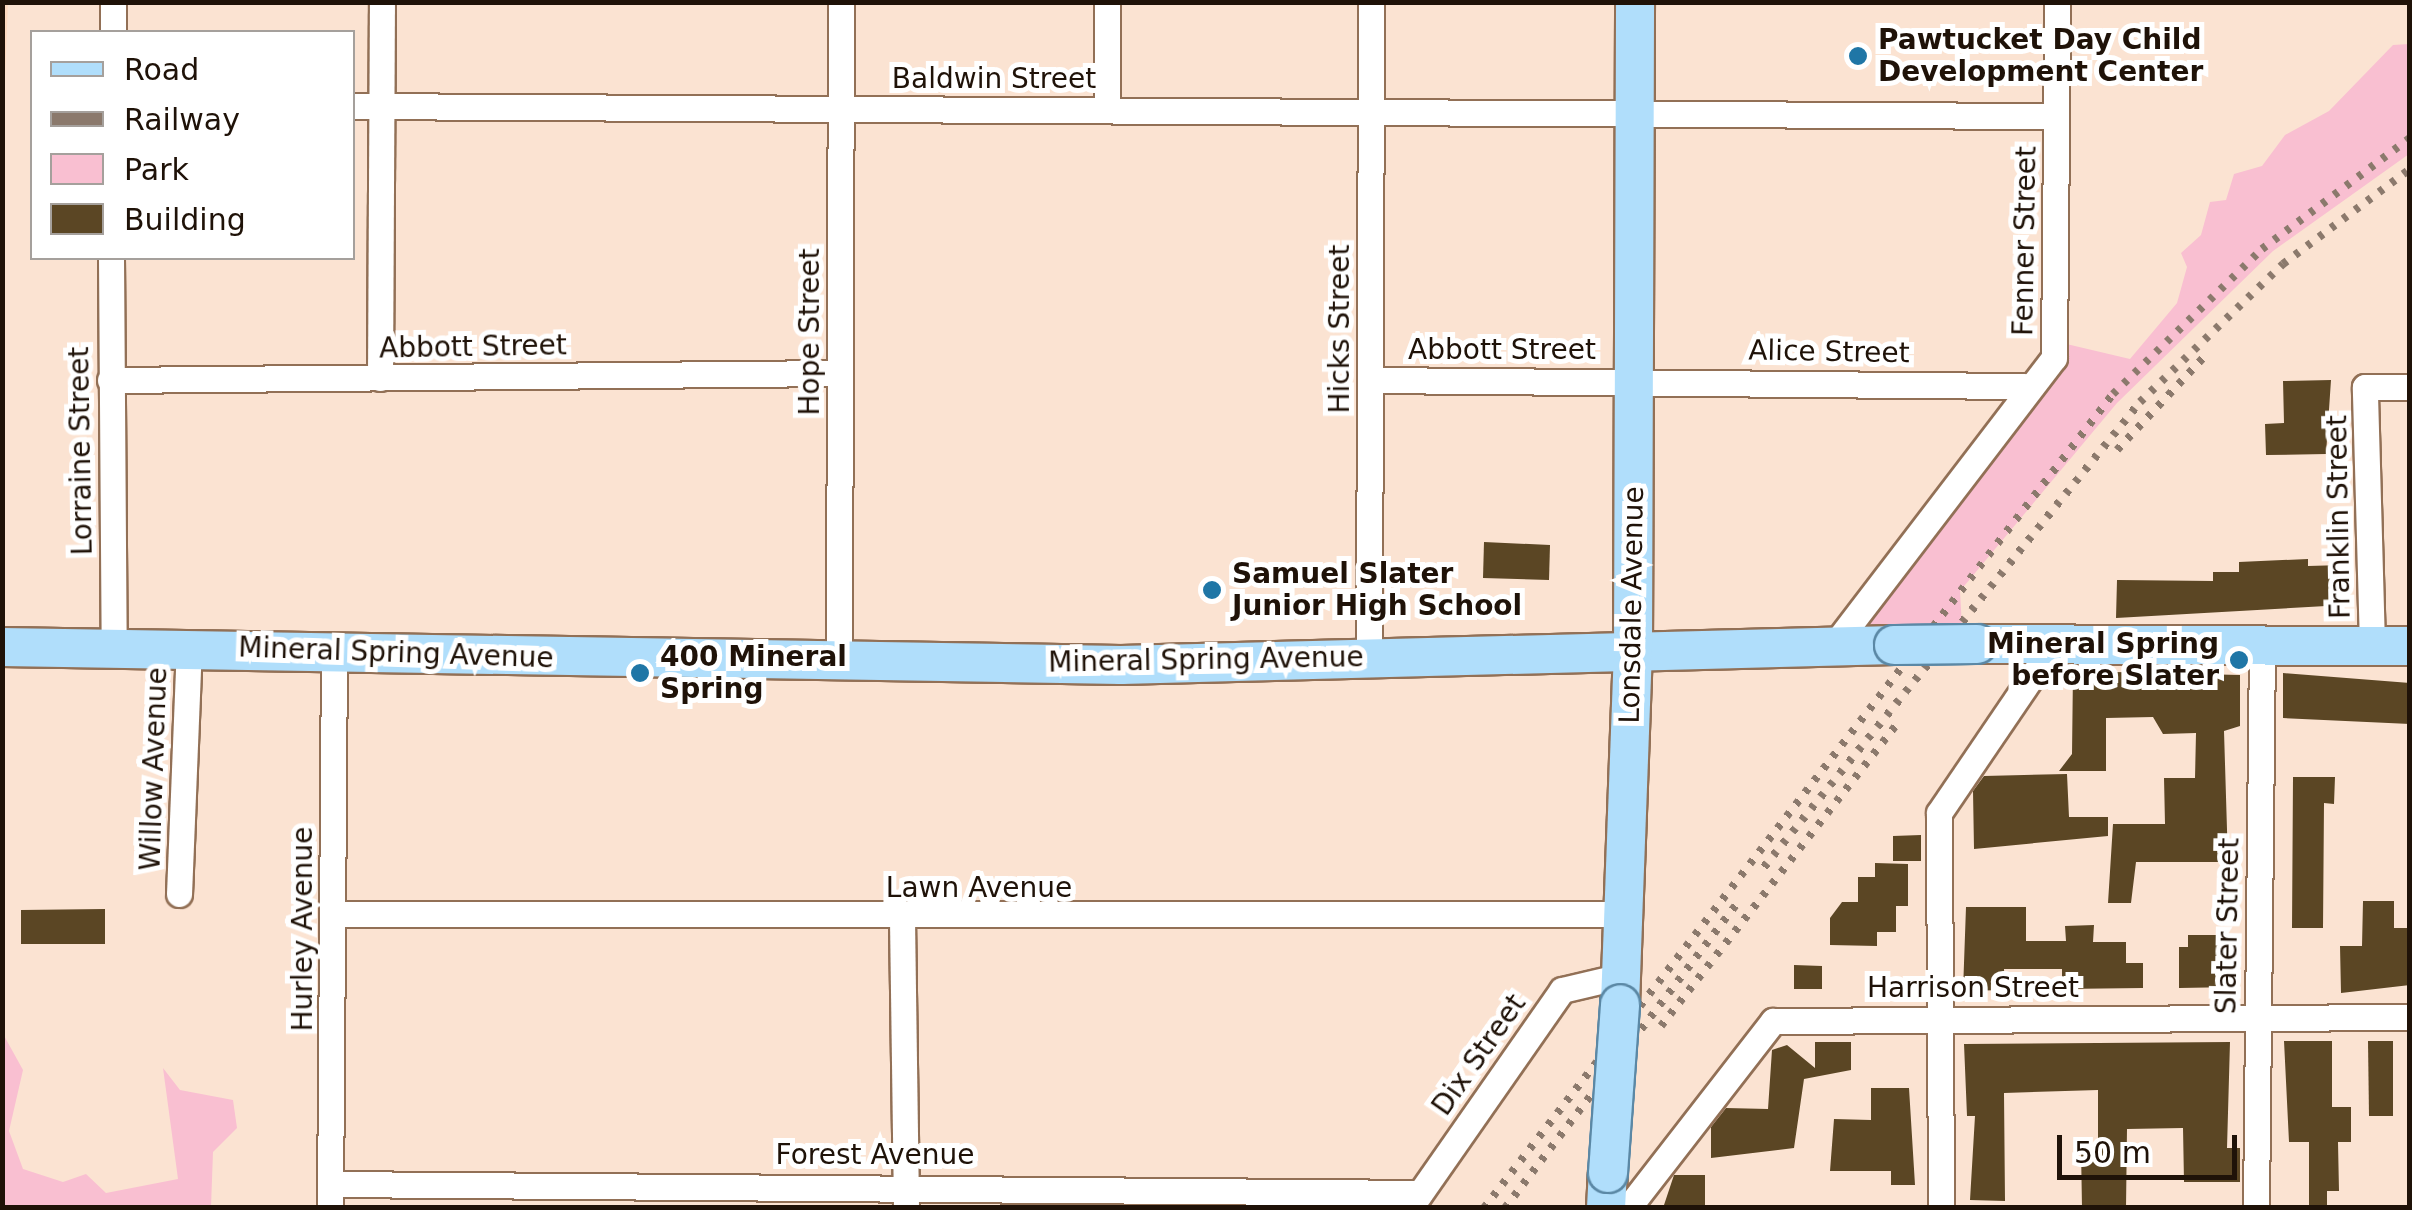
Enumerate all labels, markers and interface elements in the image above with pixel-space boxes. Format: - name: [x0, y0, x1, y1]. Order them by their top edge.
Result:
- place label: Pawtucket Day Child Development Center: [1878, 23, 2203, 89]
- legend: [30, 30, 355, 260]
- marker: Pawtucket Day Child Development Center: [1847, 45, 1869, 67]
- text: Road: [124, 52, 199, 87]
- street label: Baldwin Street: [892, 62, 1096, 96]
- text: Railway: [124, 102, 240, 137]
- street label: Fenner Street: [2007, 146, 2043, 336]
- text: Park: [124, 152, 189, 187]
- text: Building: [124, 202, 246, 237]
- street label: Hicks Street: [1323, 244, 1357, 414]
- street label: Hope Street: [793, 248, 827, 416]
- street label: Abbott Street: [379, 329, 567, 365]
- street label: Abbott Street: [1408, 333, 1596, 367]
- street label: Alice Street: [1748, 334, 1910, 370]
- street label: Lorraine Street: [62, 346, 100, 556]
- street label: Franklin Street: [2320, 415, 2358, 619]
- street label: Lonsdale Avenue: [1613, 486, 1651, 724]
- place label: Samuel Slater Junior High School: [1232, 557, 1522, 623]
- marker: Samuel Slater Junior High School: [1201, 579, 1223, 601]
- place label: Mineral Spring before Slater: [1987, 627, 2219, 693]
- street label: Mineral Spring Avenue: [238, 631, 554, 675]
- place label: 400 Mineral Spring: [660, 640, 847, 706]
- street label: Mineral Spring Avenue: [1048, 640, 1364, 680]
- marker: Mineral Spring before Slater: [2228, 649, 2250, 671]
- marker: 400 Mineral Spring: [629, 662, 651, 684]
- street label: Willow Avenue: [134, 667, 174, 871]
- street label: Hurley Avenue: [286, 827, 320, 1031]
- street label: Slater Street: [2210, 838, 2246, 1014]
- street label: Lawn Avenue: [886, 871, 1072, 905]
- street label: Harrison Street: [1867, 971, 2079, 1005]
- street label: Dix Street: [1425, 988, 1533, 1122]
- scale bar: [2062, 1115, 2242, 1177]
- text: 50 m: [2074, 1135, 2151, 1170]
- street label: Forest Avenue: [776, 1138, 974, 1172]

